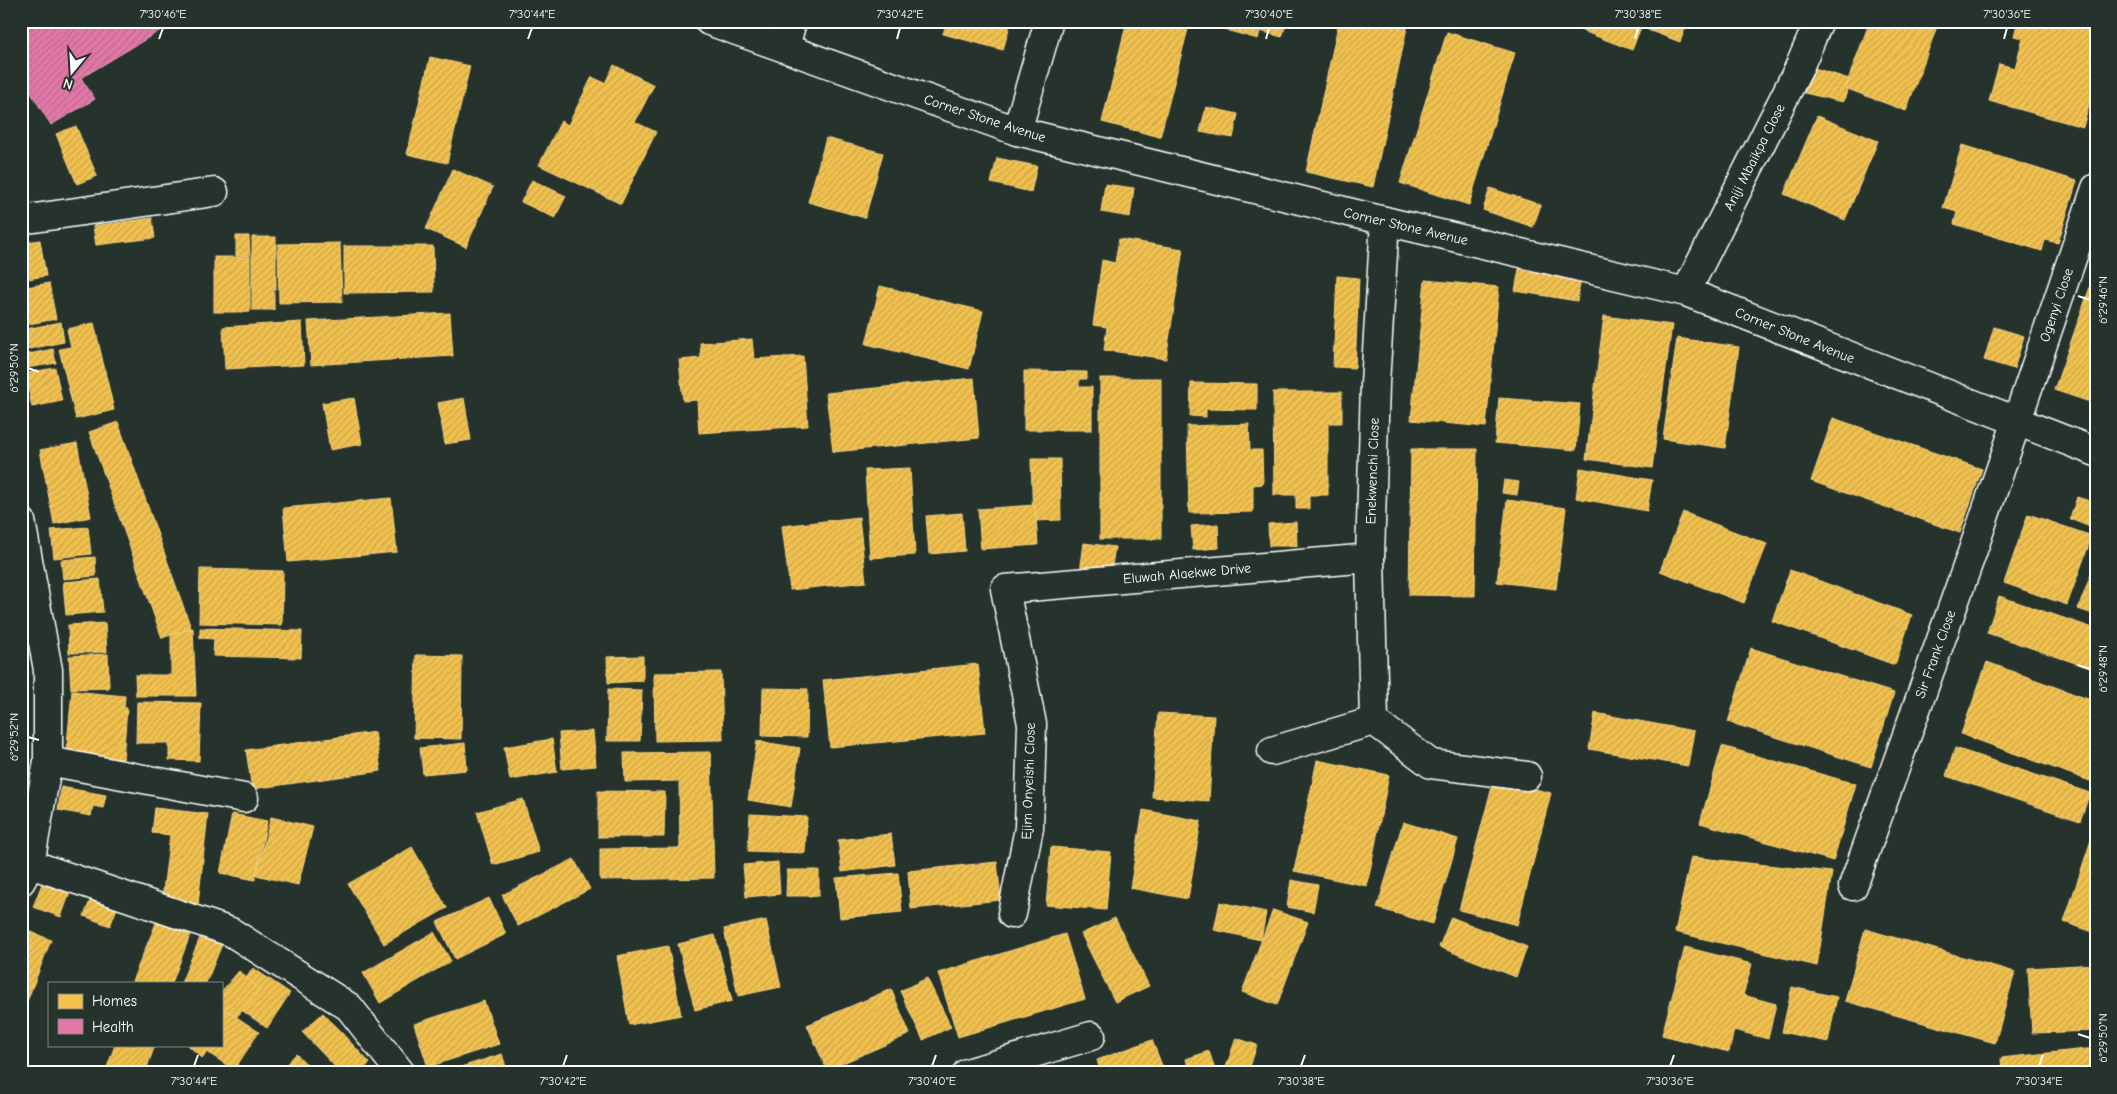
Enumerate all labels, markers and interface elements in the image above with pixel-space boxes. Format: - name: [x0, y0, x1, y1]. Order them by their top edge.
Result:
- text: 7°30'46"E: [139, 7, 187, 21]
- text: 7°30'44"E: [509, 7, 555, 21]
- text: 7°30'42"E: [877, 7, 924, 21]
- text: 7°30'40"E: [1245, 7, 1293, 21]
- text: 7°30'38"E: [1614, 7, 1662, 21]
- text: 7°30'36"E: [1983, 7, 2031, 21]
- north arrow: [48, 48, 98, 98]
- text: N: [61, 74, 75, 93]
- street label: Corner Stone Avenue: [922, 91, 1048, 146]
- street label: Aniji Mbaikpa Close: [1720, 101, 1789, 214]
- street label: Corner Stone Avenue: [1342, 204, 1470, 249]
- street label: Ogenyi Close: [2036, 266, 2077, 344]
- text: 6°29'46"N: [2096, 276, 2110, 324]
- street label: Corner Stone Avenue: [1733, 304, 1857, 367]
- text: 6°29'50"N: [7, 343, 21, 393]
- street label: Enekwenchi Close: [1362, 417, 1383, 525]
- street label: Eluwah Alaekwe Drive: [1122, 559, 1252, 588]
- street label: Sir Frank Close: [1912, 608, 1959, 701]
- text: 6°29'48"N: [2096, 645, 2110, 693]
- text: 6°29'52"N: [7, 713, 21, 761]
- street label: Ejim Onyeishi Close: [1018, 722, 1039, 840]
- legend: [48, 982, 222, 1046]
- text: Homes: [92, 992, 137, 1010]
- text: 6°29'50"N: [2096, 1013, 2110, 1063]
- text: Health: [92, 1018, 134, 1036]
- text: 7°30'44"E: [171, 1074, 217, 1088]
- text: 7°30'42"E: [540, 1074, 587, 1088]
- text: 7°30'40"E: [908, 1074, 956, 1088]
- text: 7°30'38"E: [1277, 1074, 1325, 1088]
- text: 7°30'36"E: [1646, 1074, 1694, 1088]
- text: 7°30'34"E: [2016, 1074, 2062, 1088]

